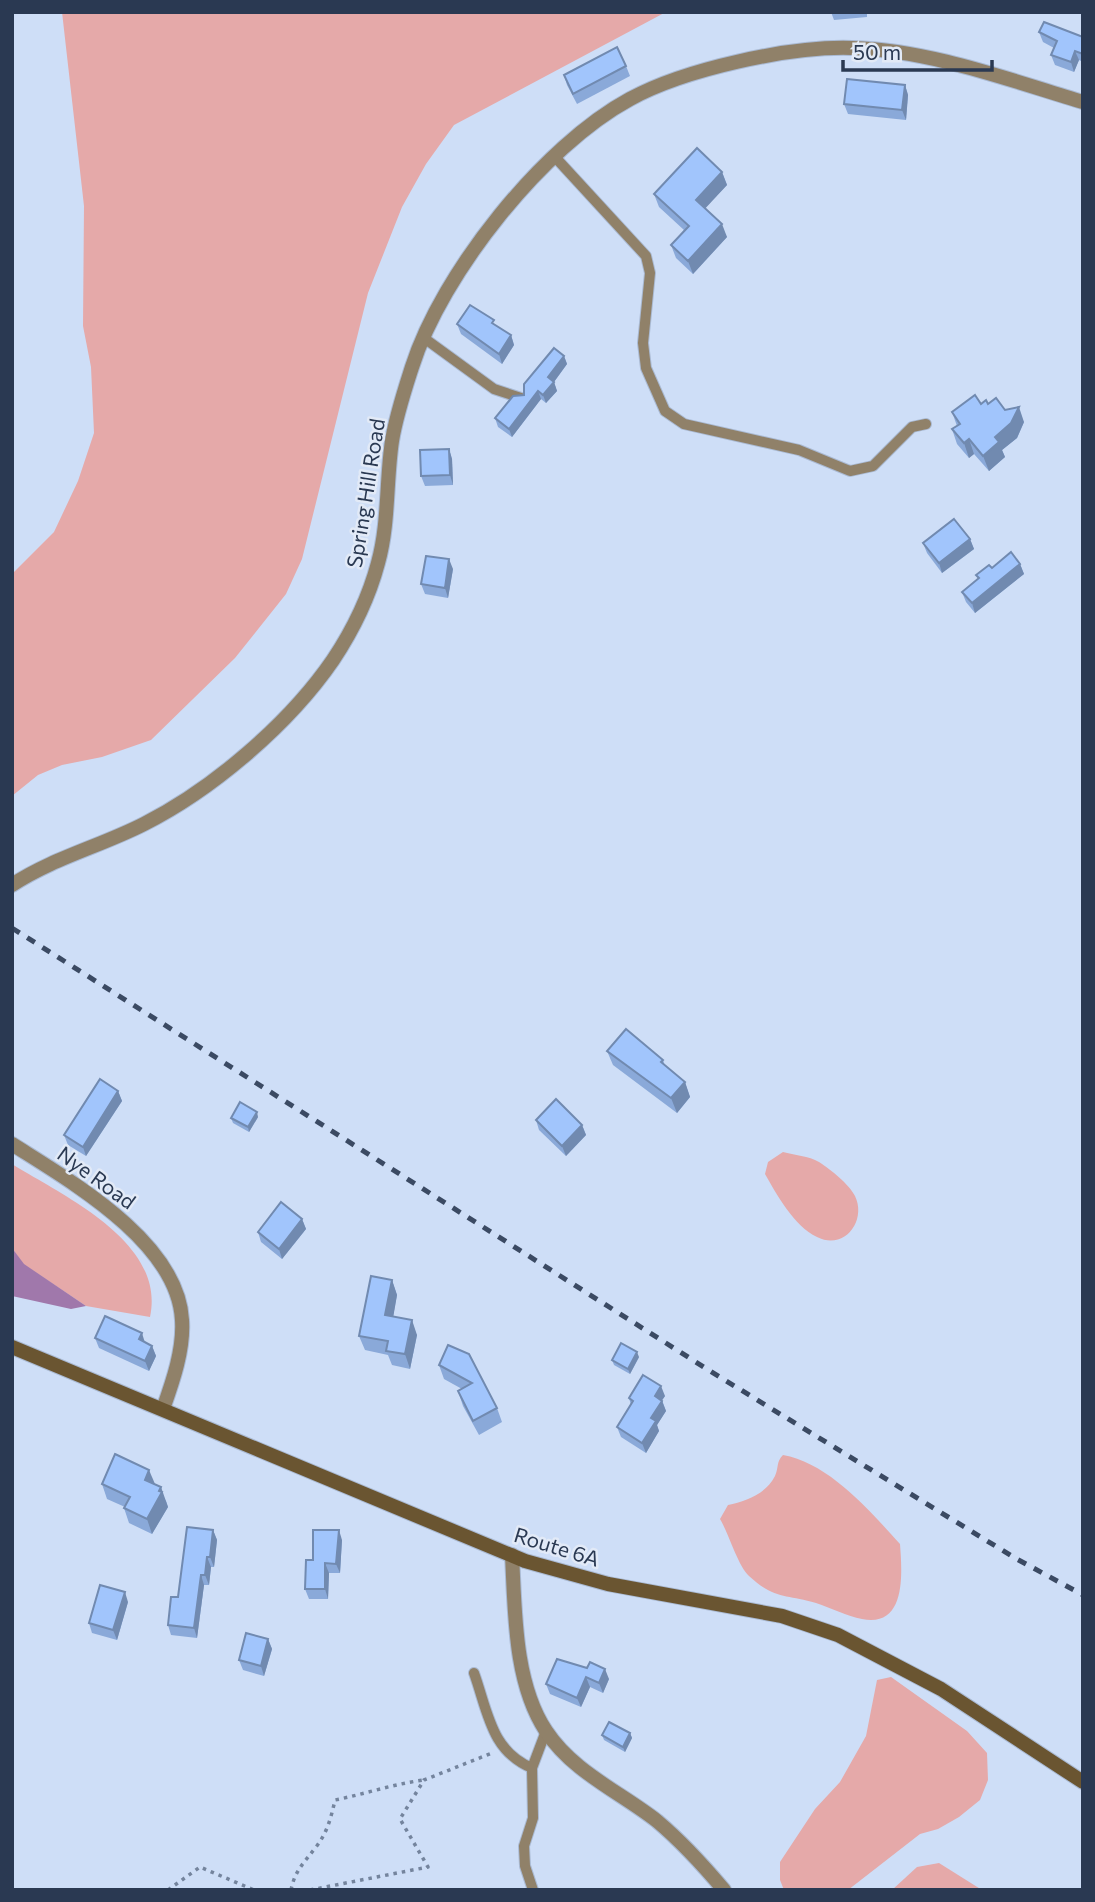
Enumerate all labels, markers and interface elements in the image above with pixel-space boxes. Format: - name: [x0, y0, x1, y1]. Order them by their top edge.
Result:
- scale bar: [843, 28, 992, 72]
- text: 50 m: [853, 39, 901, 64]
- street label: Spring Hill Road: [341, 417, 389, 569]
- street label: Nye Road: [53, 1140, 141, 1214]
- street label: Route 6A: [511, 1521, 603, 1571]

